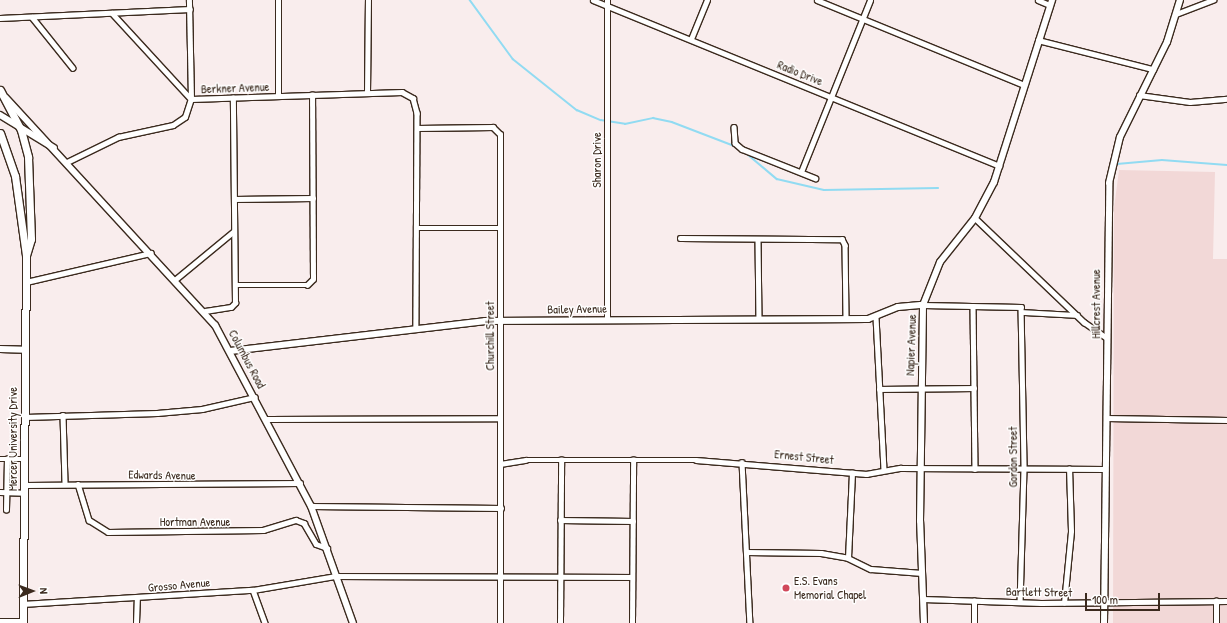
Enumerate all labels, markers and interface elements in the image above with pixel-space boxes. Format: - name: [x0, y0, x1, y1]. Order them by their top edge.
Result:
- street label: Radio Drive: [775, 57, 825, 89]
- street label: Berkner Avenue: [201, 80, 269, 96]
- street label: Sharon Drive: [590, 132, 604, 188]
- street label: Hillcrest Avenue: [1089, 269, 1103, 339]
- street label: Churchill Street: [483, 301, 497, 371]
- street label: Bailey Avenue: [547, 301, 607, 317]
- street label: Napier Avenue: [903, 314, 919, 376]
- street label: Columbus Road: [226, 327, 268, 391]
- street label: Mercer University Drive: [6, 387, 20, 491]
- street label: Gordon Street: [1006, 427, 1020, 487]
- street label: Ernest Street: [774, 447, 834, 467]
- street label: Edwards Avenue: [128, 467, 196, 483]
- street label: Hortman Avenue: [160, 515, 230, 529]
- north arrow: [12, 571, 52, 611]
- place label: E.S. Evans Memorial Chapel: [794, 574, 866, 602]
- street label: Grosso Avenue: [147, 575, 211, 595]
- marker: E.S. Evans Memorial Chapel: [781, 583, 791, 593]
- street label: Bartlett Street: [1006, 584, 1072, 600]
- scale bar: [1087, 585, 1162, 611]
- text: N: [37, 588, 51, 594]
- text: 100 m: [1092, 591, 1118, 608]

